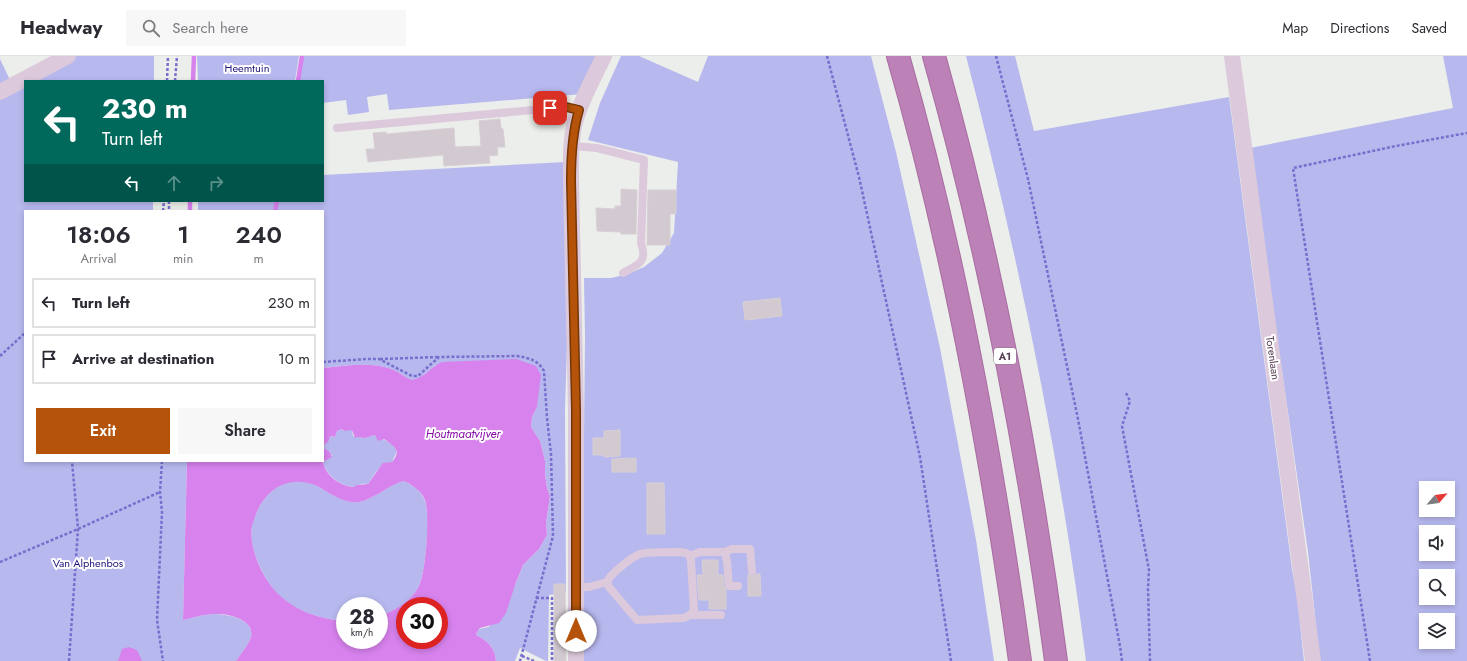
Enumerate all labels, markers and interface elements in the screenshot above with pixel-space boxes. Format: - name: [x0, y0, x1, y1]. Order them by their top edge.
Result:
- search box: [126, 10, 406, 46]
- text: Headway: [20, 14, 102, 41]
- icon: search: [140, 17, 162, 39]
- text: Search here: [172, 17, 248, 39]
- text: Map: [1282, 18, 1308, 38]
- text: Directions: [1330, 18, 1390, 38]
- text: Saved: [1412, 18, 1447, 38]
- park label: Heemtuin: [225, 60, 269, 76]
- text: 230 m: [102, 88, 188, 129]
- pin: [533, 91, 567, 125]
- icon: left: [36, 96, 88, 148]
- icon: arrive: [539, 97, 561, 119]
- text: Turn left: [102, 126, 162, 152]
- icon: left: [121, 172, 143, 194]
- icon: ahead: [163, 172, 185, 194]
- icon: right: [205, 172, 227, 194]
- text: 18:06: [66, 217, 131, 252]
- text: 1: [177, 217, 189, 252]
- text: 240: [235, 217, 282, 252]
- text: Arrival: [81, 249, 116, 268]
- text: min: [173, 249, 193, 268]
- text: m: [254, 249, 264, 268]
- icon: left: [38, 292, 60, 314]
- text: Turn left: [72, 292, 130, 314]
- text: 230 m: [268, 292, 310, 314]
- street label: Torenlaan: [1262, 335, 1284, 381]
- icon: arrive: [38, 348, 60, 370]
- text: Arrive at destination: [72, 348, 214, 370]
- text: 10 m: [278, 348, 310, 370]
- road number: A1: [994, 348, 1016, 364]
- button: Exit: [36, 408, 170, 454]
- button: Share: [178, 408, 312, 454]
- water label: Houtmaatvijver: [426, 425, 501, 443]
- north arrow: [1419, 481, 1455, 517]
- map controls: [1419, 481, 1455, 649]
- button: sound: [1419, 525, 1455, 561]
- park label: Van Alphenbos: [53, 555, 124, 571]
- button: search: [1419, 569, 1455, 605]
- speed limit sign: 30: [396, 597, 448, 649]
- text: 28: [349, 603, 375, 632]
- position arrow: [555, 610, 597, 652]
- button: layers: [1419, 613, 1455, 649]
- text: km/h: [351, 625, 373, 640]

